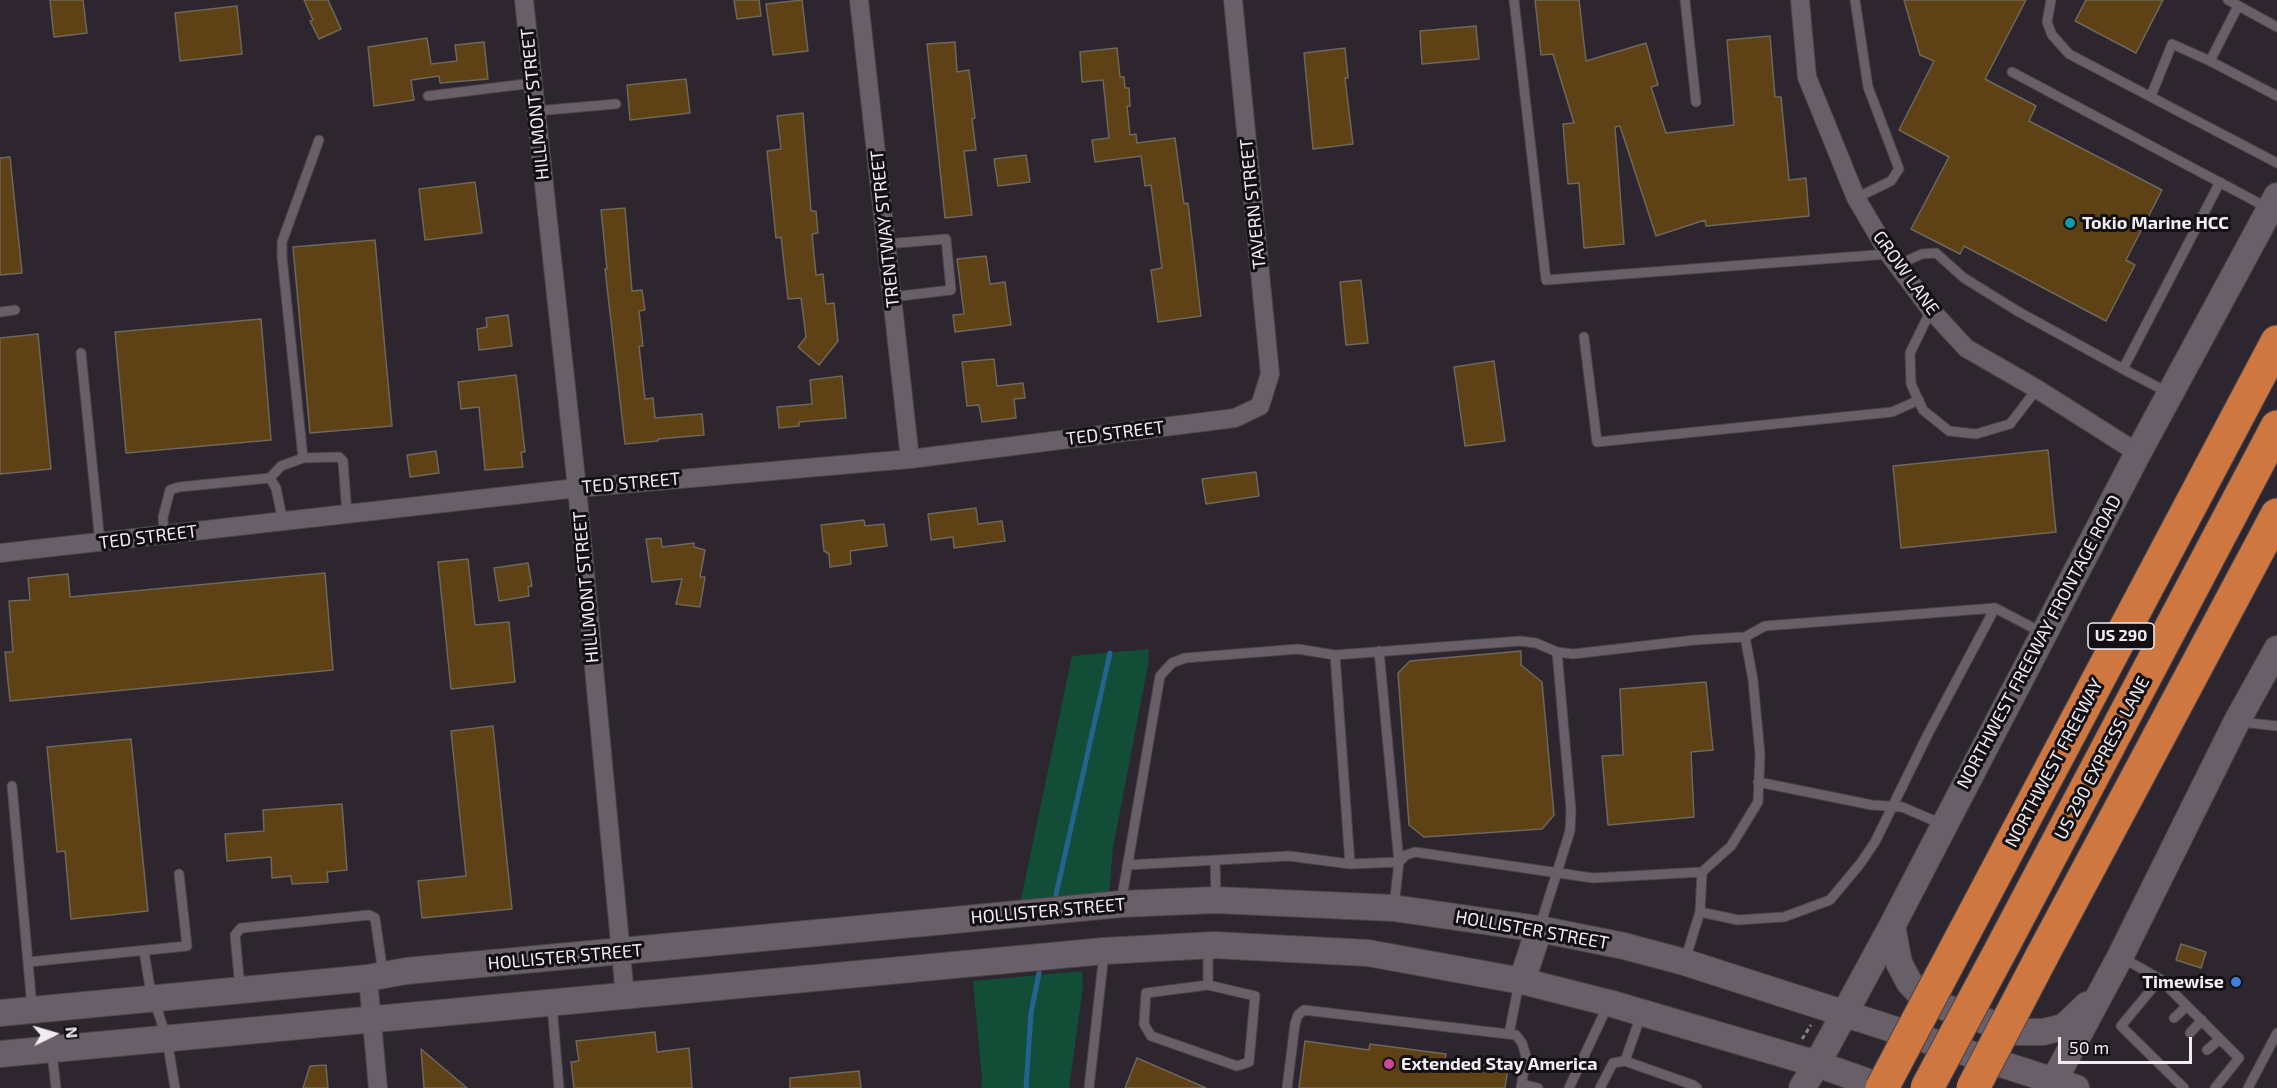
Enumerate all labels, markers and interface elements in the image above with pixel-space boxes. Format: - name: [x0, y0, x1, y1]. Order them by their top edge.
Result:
- street label: HILLMONT STREET: [516, 27, 554, 181]
- street label: TAVERN STREET: [1235, 138, 1271, 270]
- street label: TRENTWAY STREET: [866, 149, 904, 309]
- place label: Tokio Marine HCC: [2082, 212, 2229, 234]
- marker: Tokio Marine HCC: [2063, 216, 2077, 230]
- street label: GROW LANE: [1868, 227, 1944, 319]
- street label: TED STREET: [1065, 416, 1165, 450]
- street label: TED STREET: [581, 468, 681, 498]
- street label: NORTHWEST FREEWAY FRONTAGE ROAD: [1952, 491, 2126, 793]
- street label: HILLMONT STREET: [569, 510, 603, 664]
- street label: TED STREET: [98, 520, 198, 554]
- road number: US 290: [2088, 623, 2154, 649]
- street label: US 290 EXPRESS LANE: [2050, 673, 2154, 843]
- street label: NORTHWEST FREEWAY: [2000, 675, 2108, 851]
- street label: HOLLISTER STREET: [970, 893, 1126, 929]
- street label: HOLLISTER STREET: [1454, 906, 1610, 954]
- street label: HOLLISTER STREET: [487, 939, 643, 975]
- place label: Timewise: [2142, 971, 2224, 993]
- marker: Timewise: [2229, 975, 2243, 989]
- north arrow: [24, 1004, 84, 1064]
- scale bar: [2061, 1025, 2194, 1063]
- text: N: [62, 1026, 82, 1039]
- text: 50 m: [2069, 1036, 2109, 1058]
- place label: Extended Stay America: [1401, 1053, 1597, 1075]
- marker: Extended Stay America: [1382, 1057, 1396, 1071]

